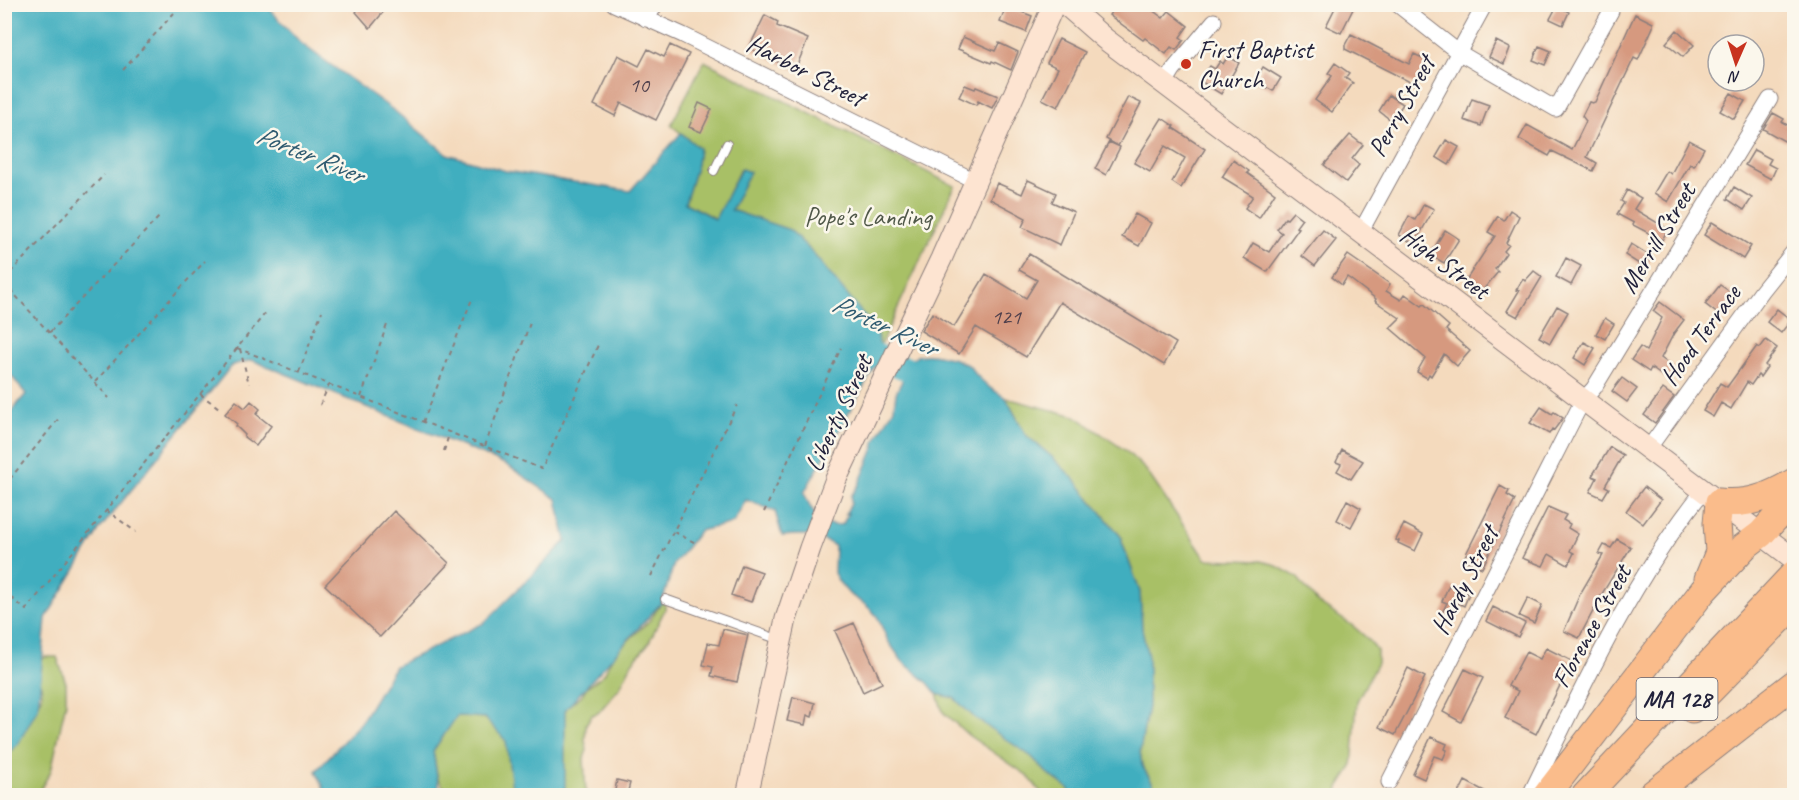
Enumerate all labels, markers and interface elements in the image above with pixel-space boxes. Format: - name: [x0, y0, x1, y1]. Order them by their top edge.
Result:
- street label: Harbor Street: [741, 27, 873, 116]
- place label: First Baptist Church: [1198, 33, 1315, 96]
- north arrow: [1706, 33, 1766, 93]
- street label: Perry Street: [1360, 47, 1444, 162]
- marker: First Baptist Church: [1179, 57, 1193, 71]
- text: N: [1727, 67, 1741, 87]
- house number: 10: [629, 71, 651, 99]
- water label: Porter River: [252, 117, 372, 192]
- street label: Merrill Street: [1612, 175, 1704, 299]
- park label: Pope's Landing: [804, 200, 933, 233]
- street label: High Street: [1394, 218, 1498, 308]
- street label: Hood Terrace: [1653, 277, 1749, 392]
- water label: Porter River: [827, 286, 947, 366]
- house number: 121: [991, 303, 1022, 331]
- street label: Liberty Street: [797, 347, 881, 477]
- street label: Hardy Street: [1423, 518, 1507, 640]
- street label: Florence Street: [1544, 557, 1640, 693]
- road number: MA 128: [1636, 678, 1718, 720]

